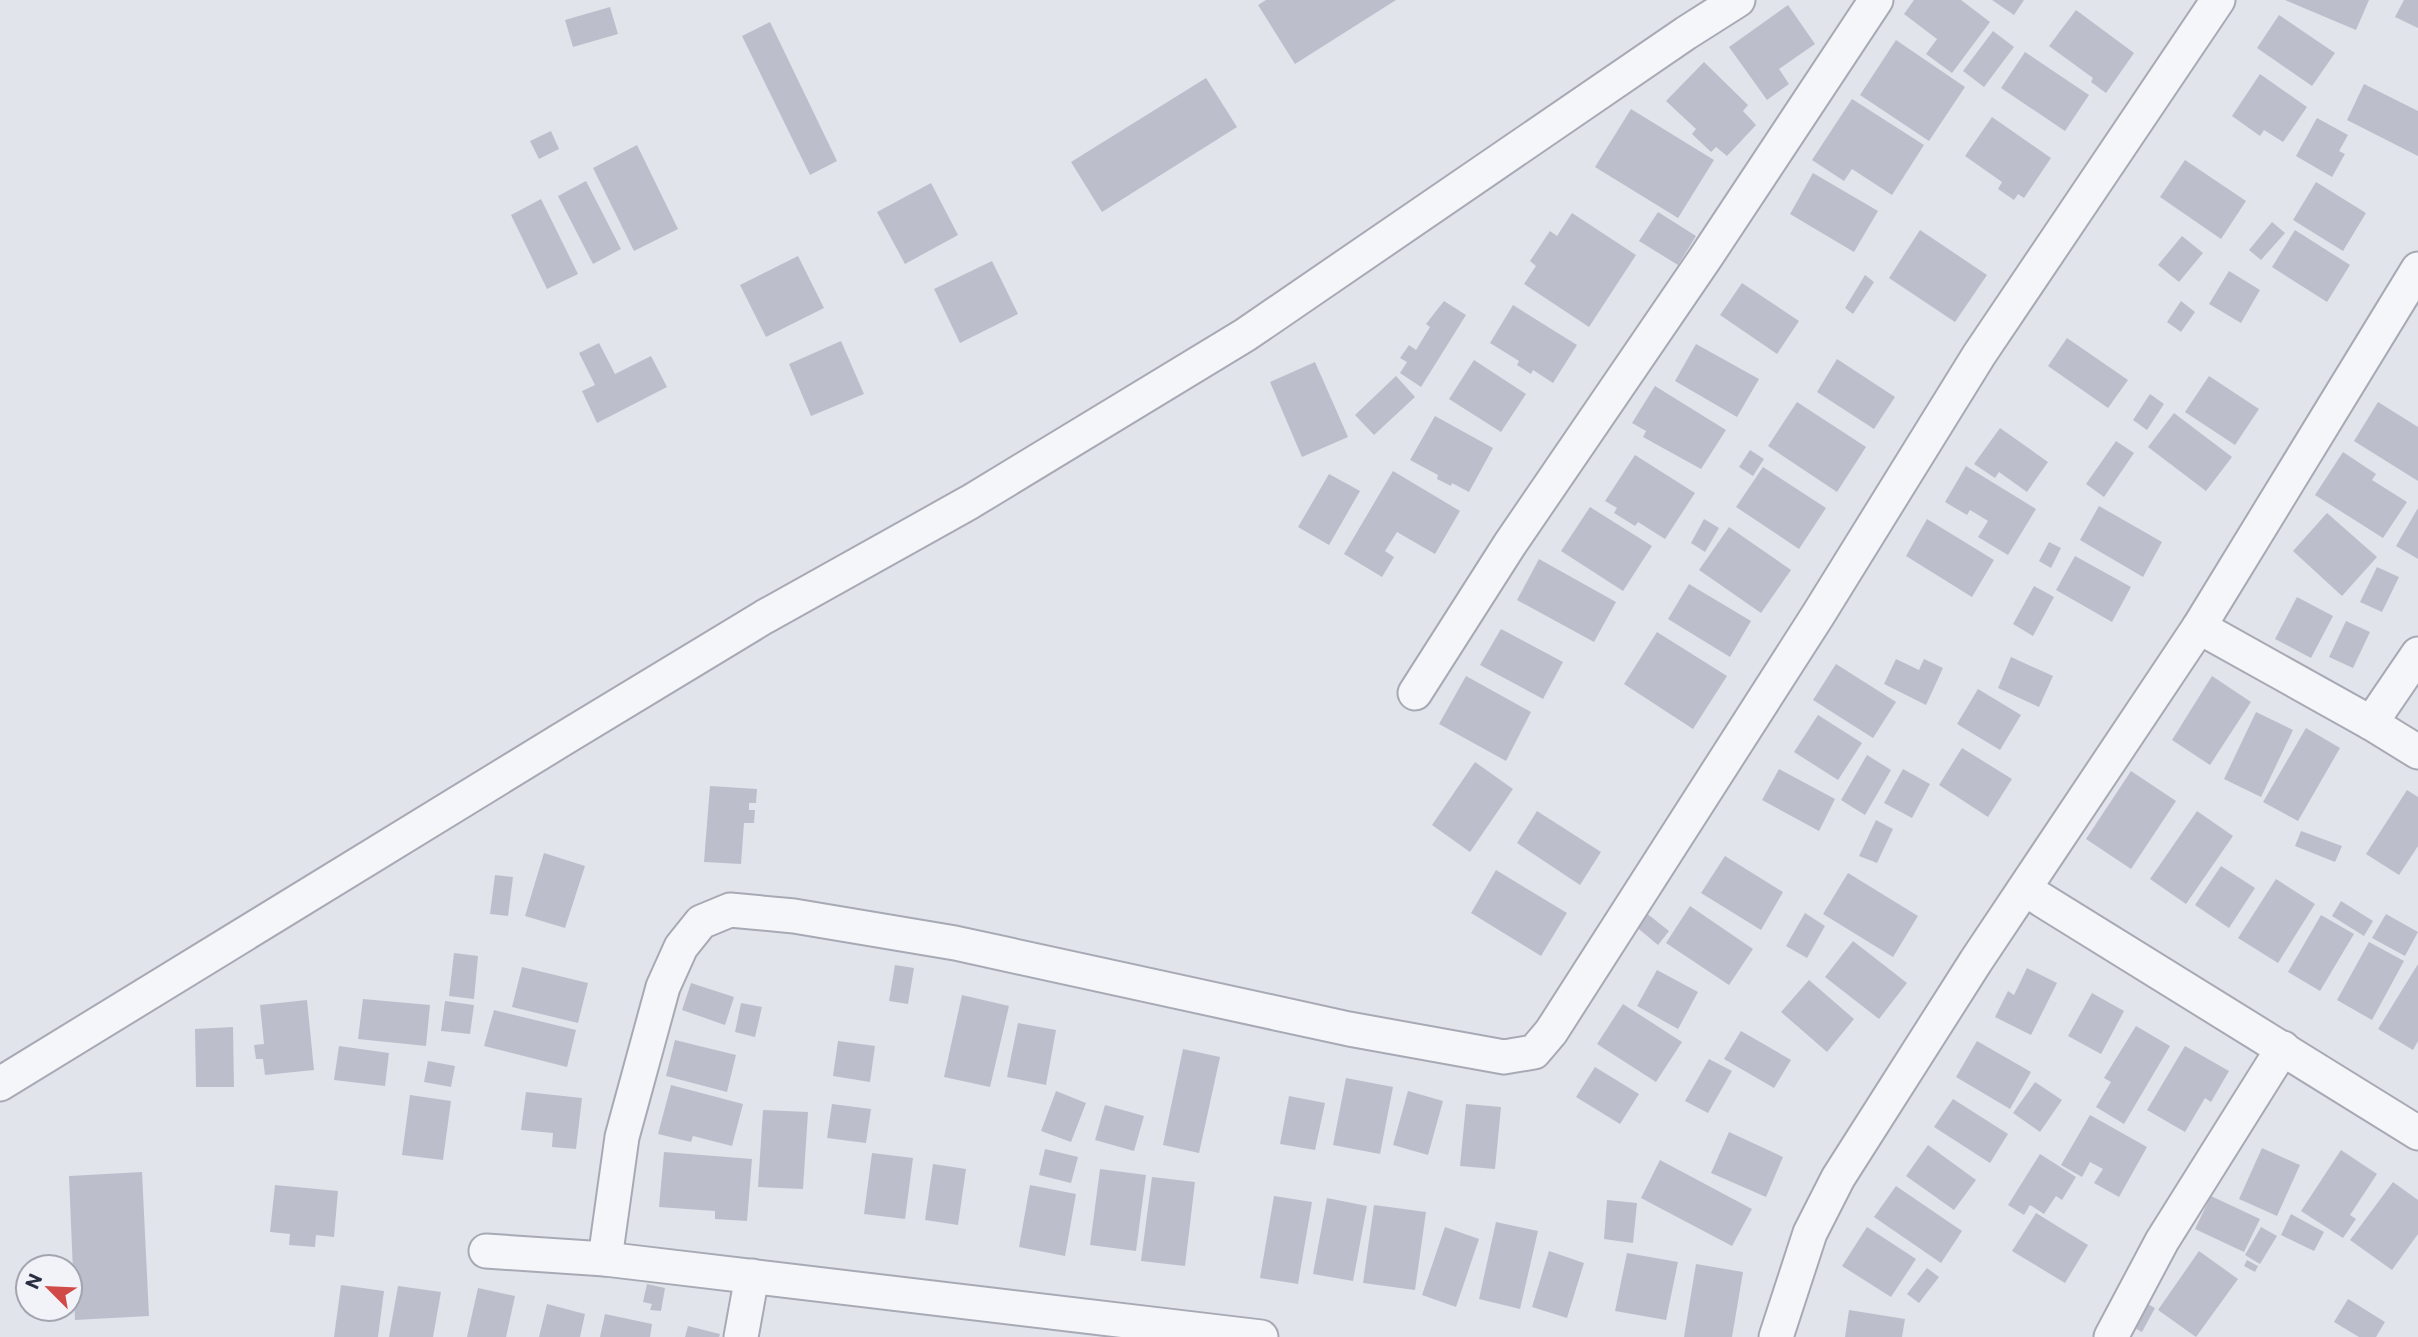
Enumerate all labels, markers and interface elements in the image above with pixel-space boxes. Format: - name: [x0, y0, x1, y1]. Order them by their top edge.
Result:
- north arrow: [14, 1253, 84, 1323]
- text: N: [20, 1270, 46, 1292]

